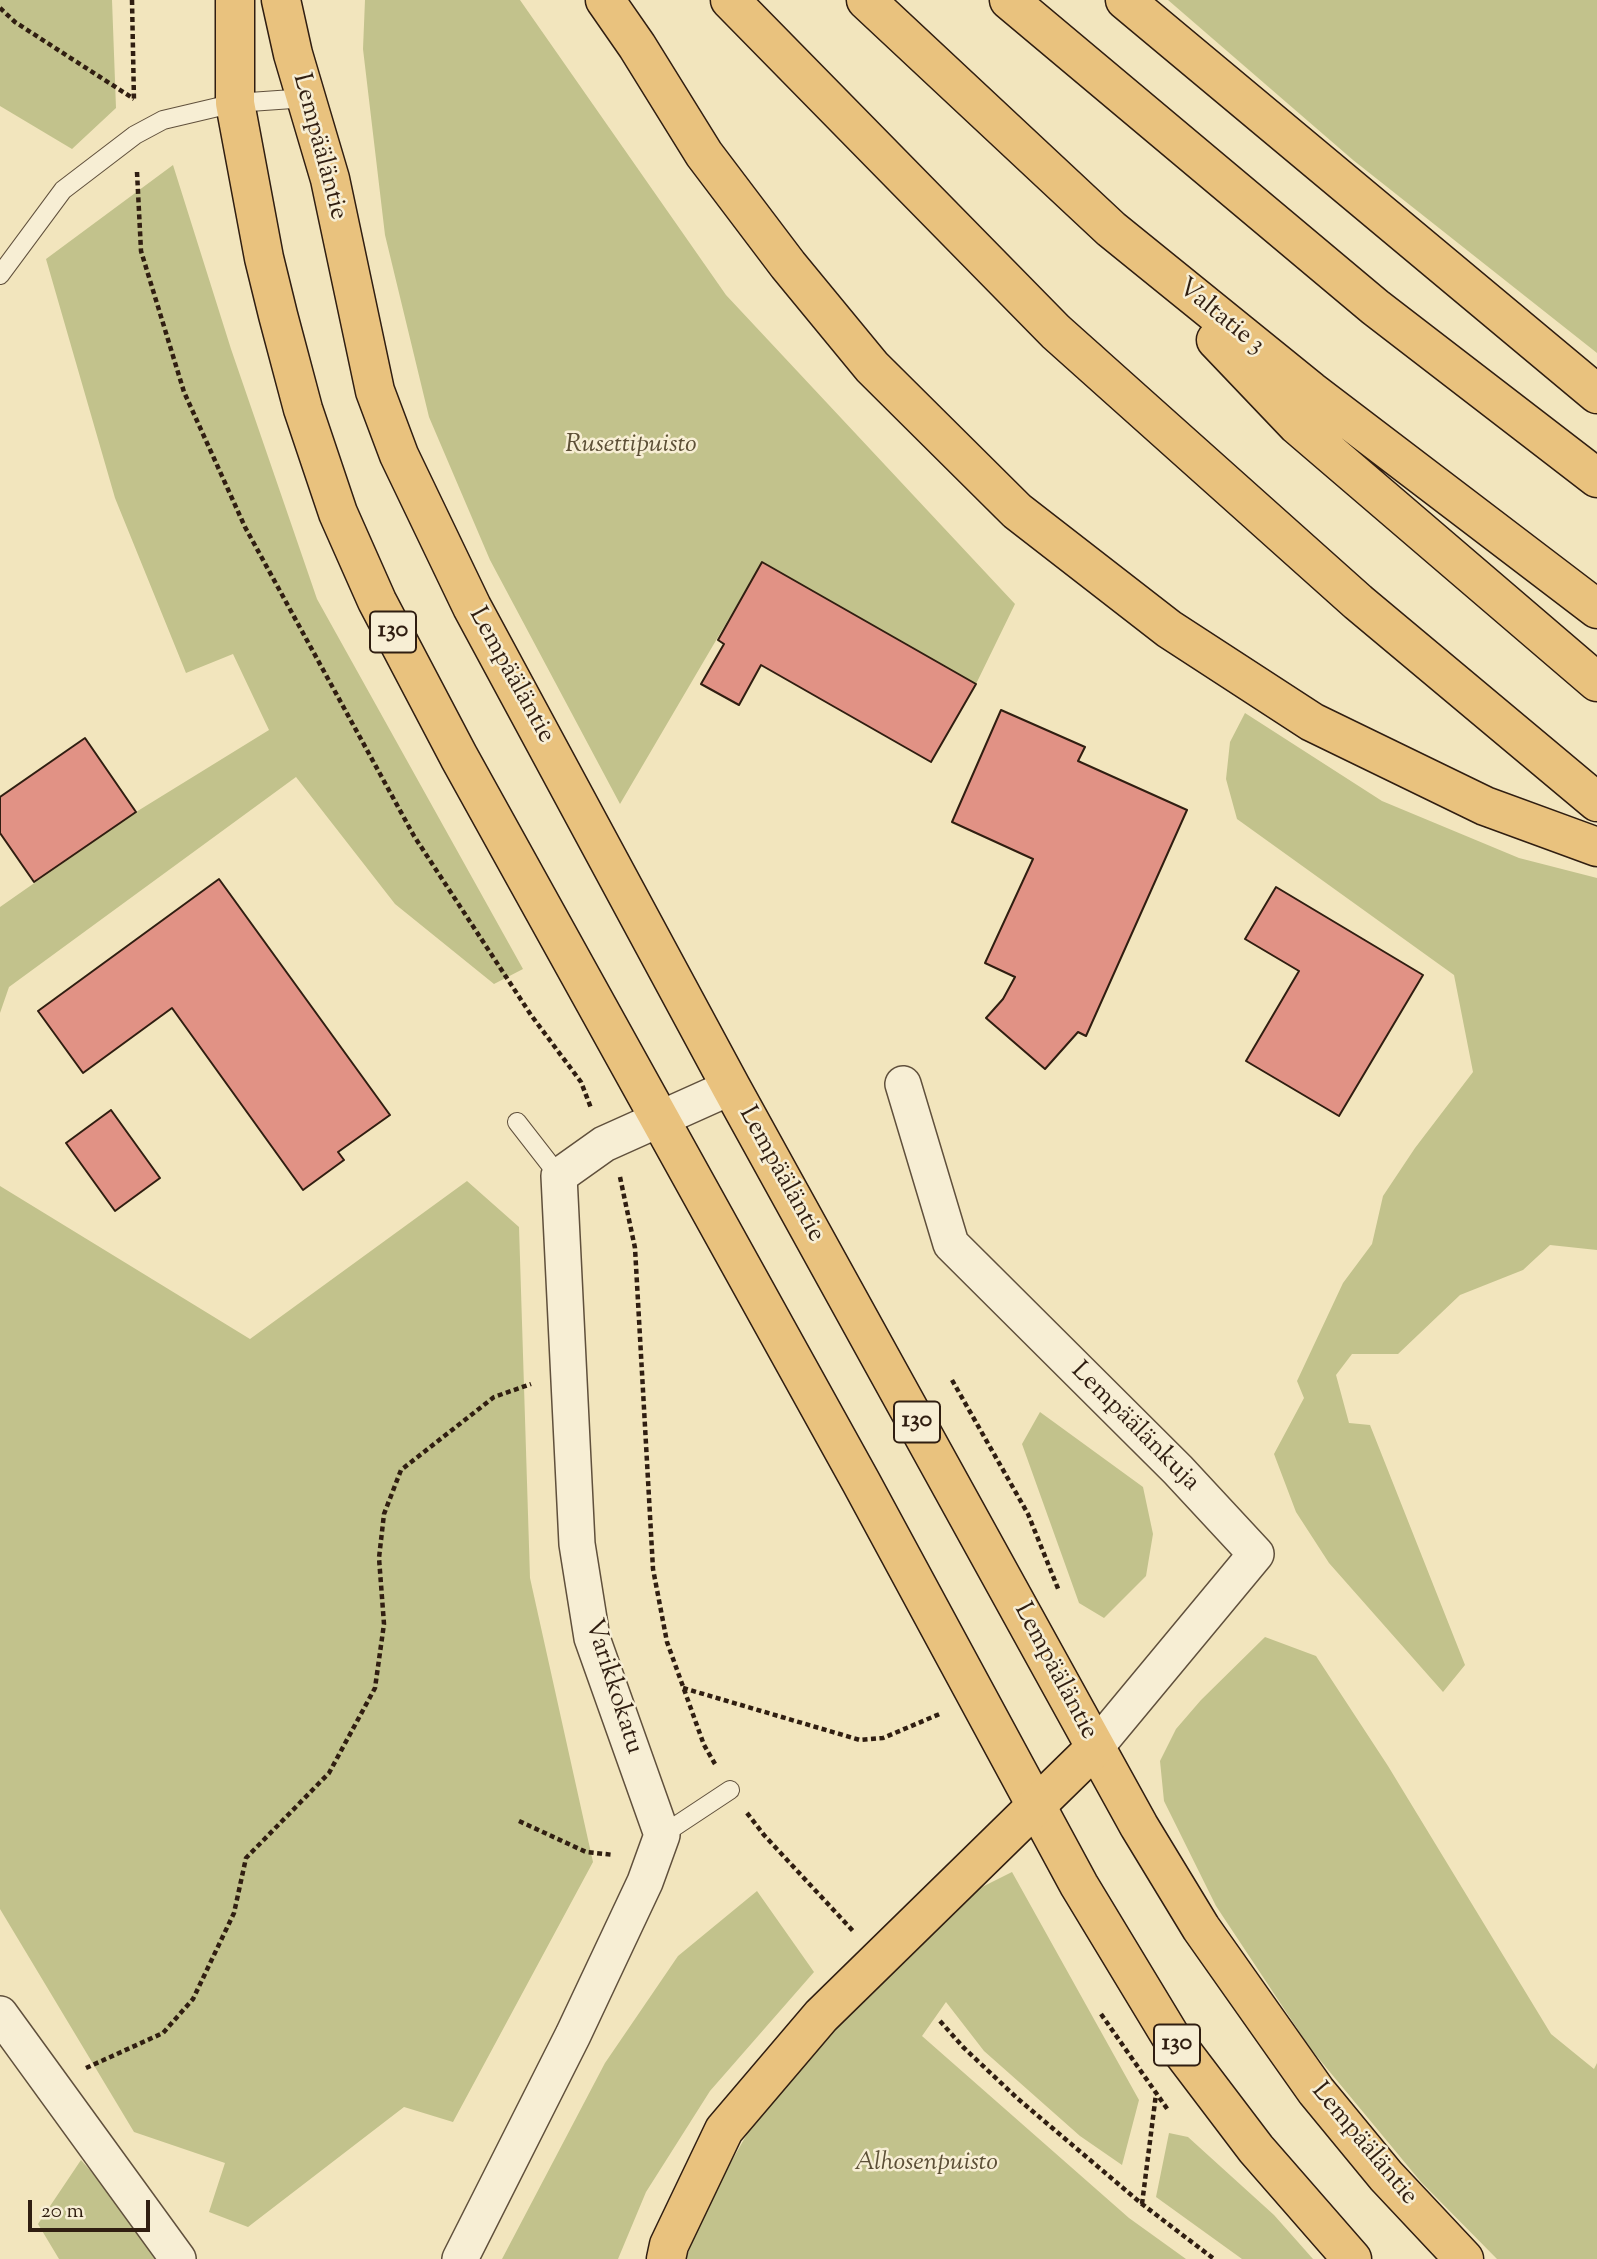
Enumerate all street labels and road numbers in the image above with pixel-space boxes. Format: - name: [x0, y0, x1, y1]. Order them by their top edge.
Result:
- street label: Lempääläntie: [284, 70, 352, 224]
- street label: Valtatie 3: [1170, 273, 1270, 363]
- street label: Lempääläntie: [460, 603, 560, 749]
- road number: 130: [370, 612, 416, 652]
- street label: Lempääläntie: [730, 1102, 830, 1248]
- street label: Lempäälänkuja: [1063, 1357, 1205, 1499]
- road number: 130: [894, 1402, 940, 1442]
- street label: Lempääläntie: [1005, 1598, 1103, 1746]
- street label: Varikkokatu: [576, 1616, 648, 1758]
- road number: 130: [1154, 2024, 1200, 2066]
- street label: Lempääläntie: [1303, 2078, 1423, 2212]

